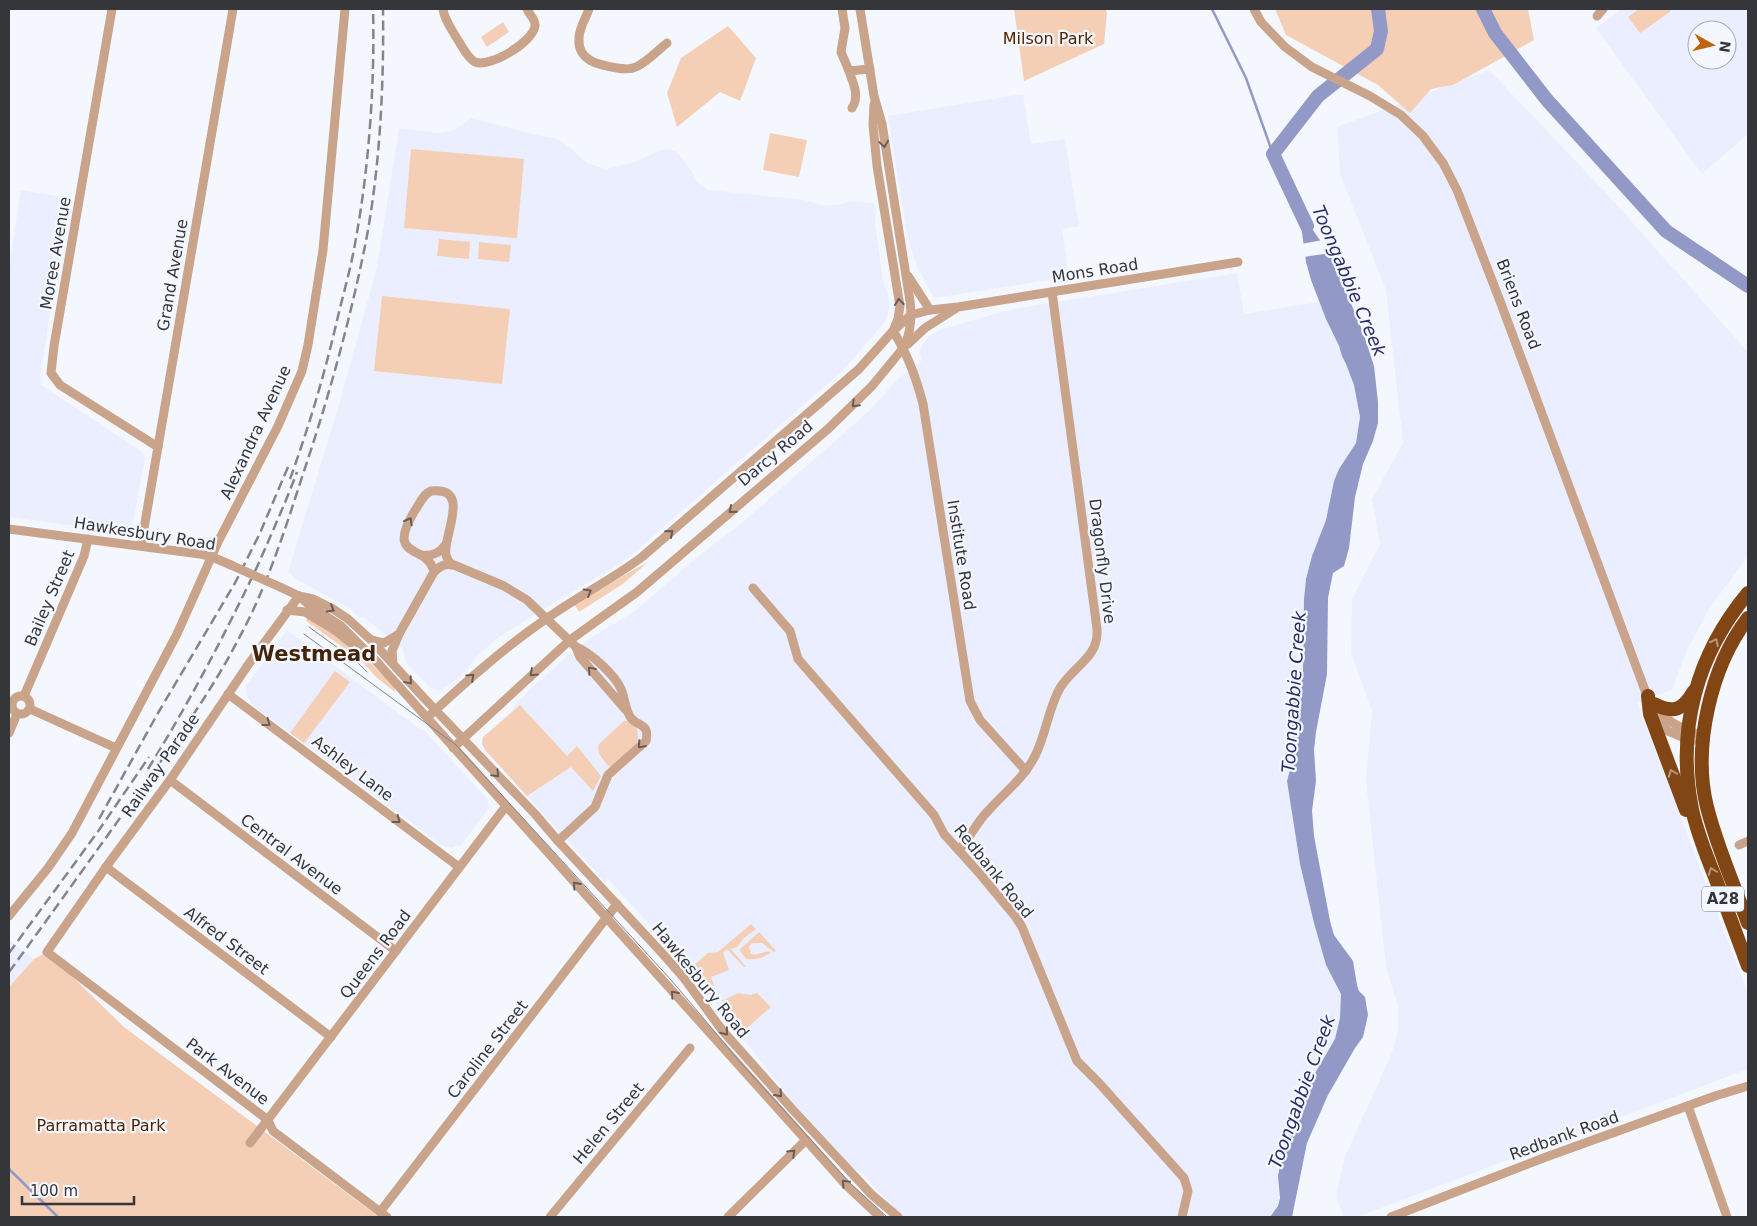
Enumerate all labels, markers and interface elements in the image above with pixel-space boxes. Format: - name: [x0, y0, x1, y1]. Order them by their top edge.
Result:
- north arrow: [1687, 20, 1737, 70]
- park label: Milson Park: [1003, 29, 1094, 48]
- text: N: [1716, 40, 1734, 54]
- one-way arrow: [879, 139, 889, 148]
- street label: Moree Avenue: [36, 195, 75, 311]
- water label: Toongabbie Creek: [1308, 202, 1391, 361]
- street label: Grand Avenue: [153, 217, 192, 333]
- street label: Mons Road: [1050, 254, 1140, 287]
- street label: Briens Road: [1493, 256, 1545, 352]
- one-way arrow: [893, 297, 904, 305]
- street label: Alexandra Avenue: [216, 362, 295, 502]
- one-way arrow: [852, 398, 861, 407]
- street label: Darcy Road: [734, 417, 817, 490]
- street label: Dragonfly Drive: [1085, 497, 1120, 625]
- street label: Institute Road: [943, 498, 980, 612]
- one-way arrow: [728, 504, 737, 513]
- street label: Hawkesbury Road: [73, 513, 217, 554]
- one-way arrow: [403, 518, 413, 527]
- one-way arrow: [664, 530, 673, 539]
- street label: Bailey Street: [21, 547, 78, 649]
- one-way arrow: [583, 589, 592, 599]
- one-way arrow: [326, 603, 335, 613]
- water label: Toongabbie Creek: [1277, 609, 1310, 773]
- one-way arrow: [1709, 638, 1719, 647]
- district label: Westmead: [252, 642, 376, 666]
- one-way arrow: [587, 666, 596, 675]
- one-way arrow: [530, 667, 539, 676]
- one-way arrow: [466, 674, 475, 683]
- one-way arrow: [403, 676, 412, 685]
- street label: Railway Parade: [118, 710, 203, 821]
- one-way arrow: [261, 717, 271, 726]
- street label: Ashley Lane: [308, 732, 397, 805]
- one-way arrow: [637, 740, 646, 749]
- one-way arrow: [491, 768, 500, 777]
- one-way arrow: [1668, 769, 1678, 777]
- street label: Central Avenue: [237, 810, 346, 899]
- one-way arrow: [391, 814, 401, 823]
- street label: Redbank Road: [950, 821, 1037, 922]
- one-way arrow: [1708, 867, 1719, 876]
- one-way arrow: [572, 881, 581, 890]
- road number: A28: [1702, 886, 1744, 912]
- street label: Alfred Street: [181, 902, 273, 978]
- street label: Queens Road: [336, 906, 415, 1002]
- street label: Hawkesbury Road: [648, 919, 753, 1042]
- one-way arrow: [670, 991, 679, 1000]
- street label: Caroline Street: [443, 996, 532, 1102]
- water label: Toongabbie Creek: [1264, 1011, 1340, 1171]
- one-way arrow: [719, 1027, 728, 1036]
- street label: Park Avenue: [182, 1034, 273, 1109]
- street label: Helen Street: [569, 1079, 648, 1168]
- one-way arrow: [773, 1089, 782, 1098]
- street label: Redbank Road: [1507, 1107, 1621, 1164]
- park label: Parramatta Park: [37, 1116, 166, 1135]
- one-way arrow: [787, 1150, 796, 1159]
- scale bar: [22, 1174, 135, 1206]
- one-way arrow: [842, 1180, 851, 1189]
- text: 100 m: [30, 1182, 78, 1200]

